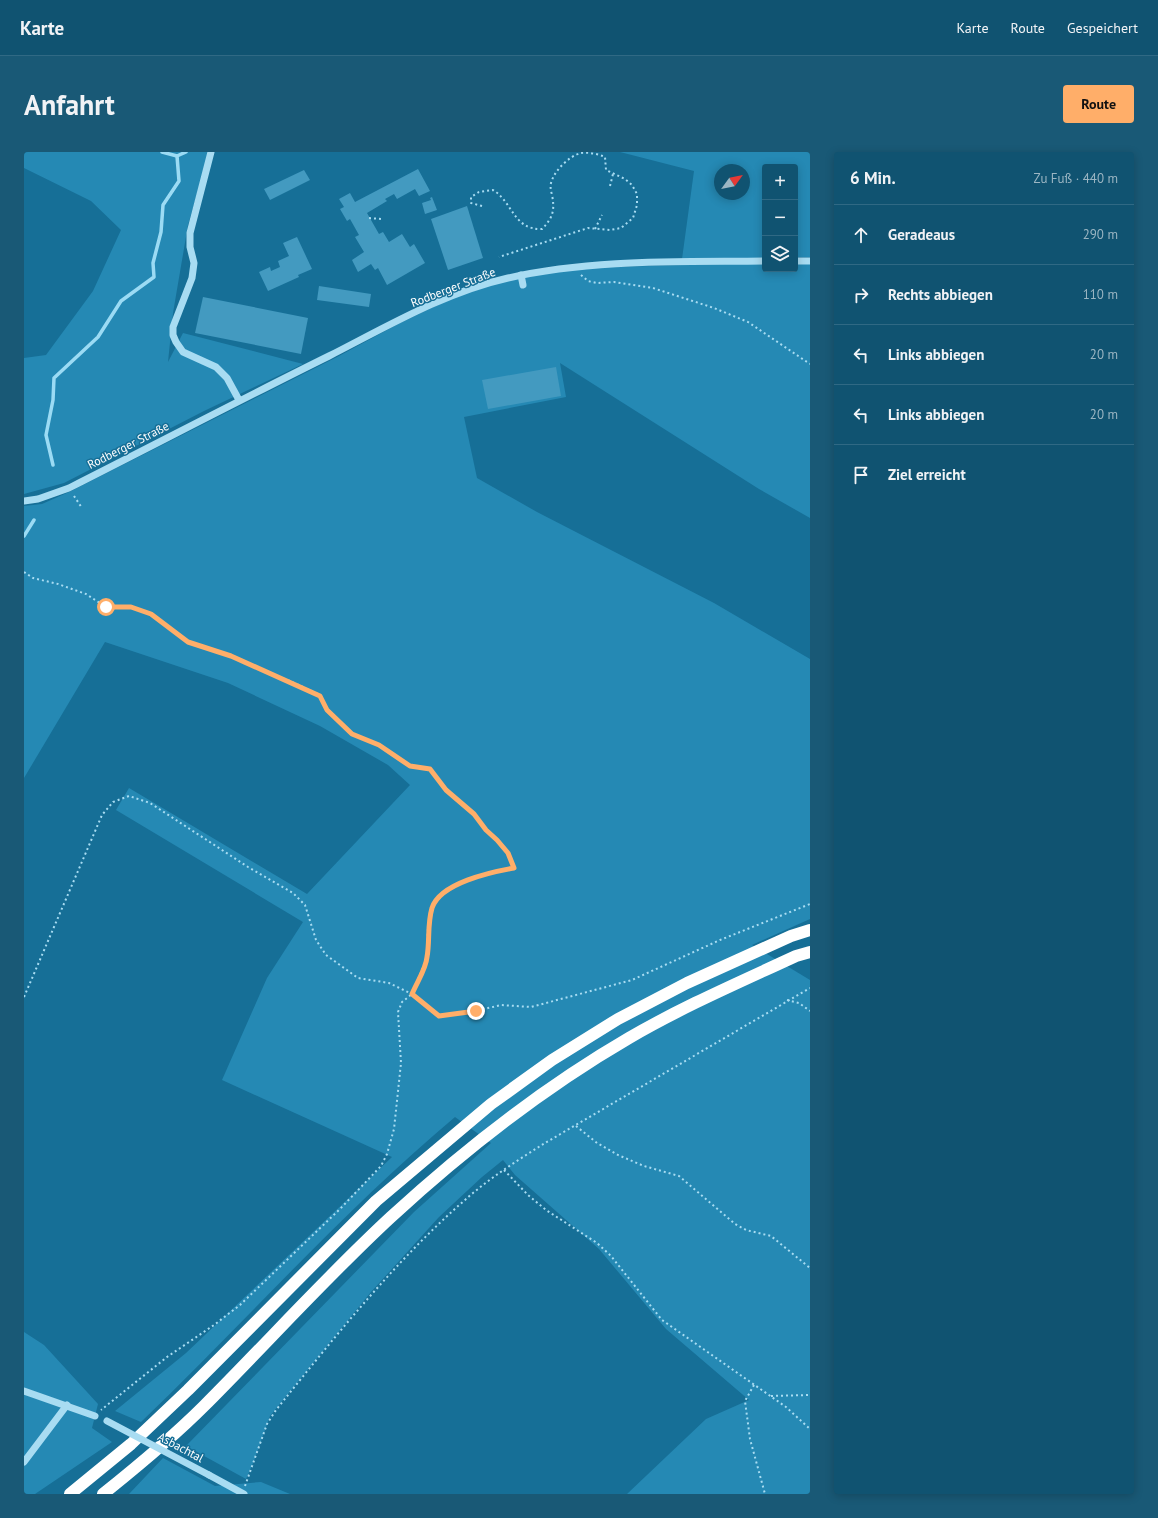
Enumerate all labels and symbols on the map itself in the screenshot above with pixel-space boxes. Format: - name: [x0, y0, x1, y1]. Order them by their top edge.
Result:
- north arrow: [714, 164, 750, 200]
- street label: Rodberger Straße: [408, 264, 498, 310]
- street label: Rodberger Straße: [85, 418, 171, 472]
- route start: [97, 598, 115, 616]
- route end: [467, 1002, 485, 1020]
- street label: Asbachtal: [155, 1429, 207, 1466]

